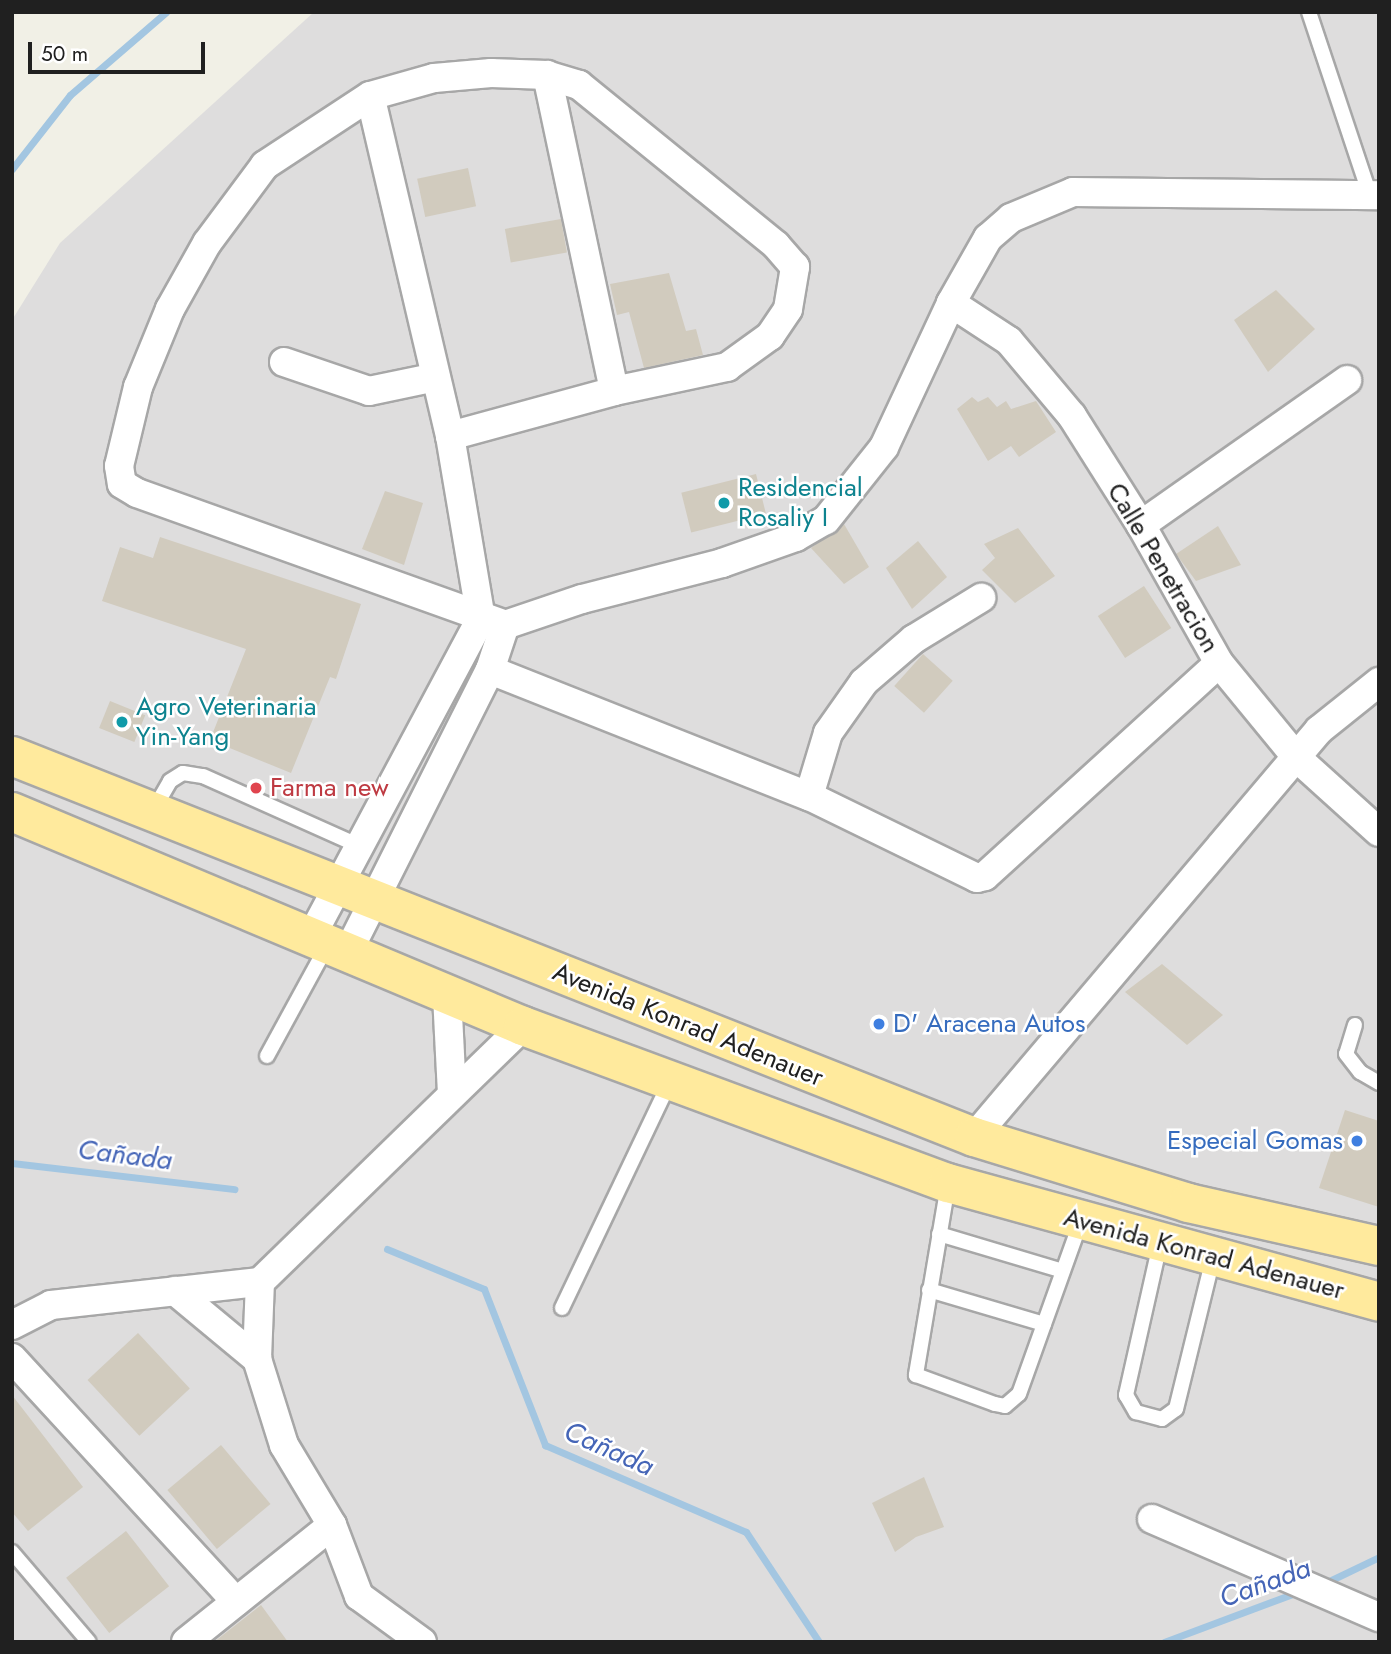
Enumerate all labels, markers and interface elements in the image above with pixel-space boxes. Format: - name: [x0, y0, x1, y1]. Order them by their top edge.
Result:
- scale bar: [32, 28, 208, 72]
- text: 50 m: [41, 39, 88, 69]
- place label: Residencial Rosaliy I: [738, 472, 863, 534]
- street label: Calle Penetracion: [1100, 478, 1226, 658]
- marker: Residencial Rosaliy I: [716, 495, 732, 511]
- place label: Agro Veterinaria Yin-Yang: [136, 691, 317, 752]
- marker: Agro Veterinaria Yin-Yang: [114, 714, 130, 730]
- place label: Farma new: [270, 772, 389, 804]
- marker: Farma new: [248, 780, 264, 796]
- street label: Avenida Konrad Adenauer: [548, 956, 828, 1094]
- place label: D' Aracena Autos: [893, 1008, 1085, 1040]
- marker: D' Aracena Autos: [871, 1016, 887, 1032]
- place label: Especial Gomas: [1167, 1125, 1343, 1157]
- water label: Cañada: [76, 1133, 174, 1177]
- marker: Especial Gomas: [1349, 1133, 1365, 1149]
- street label: Avenida Konrad Adenauer: [1060, 1202, 1348, 1306]
- water label: Cañada: [559, 1414, 659, 1484]
- water label: Cañada: [1215, 1551, 1315, 1615]

